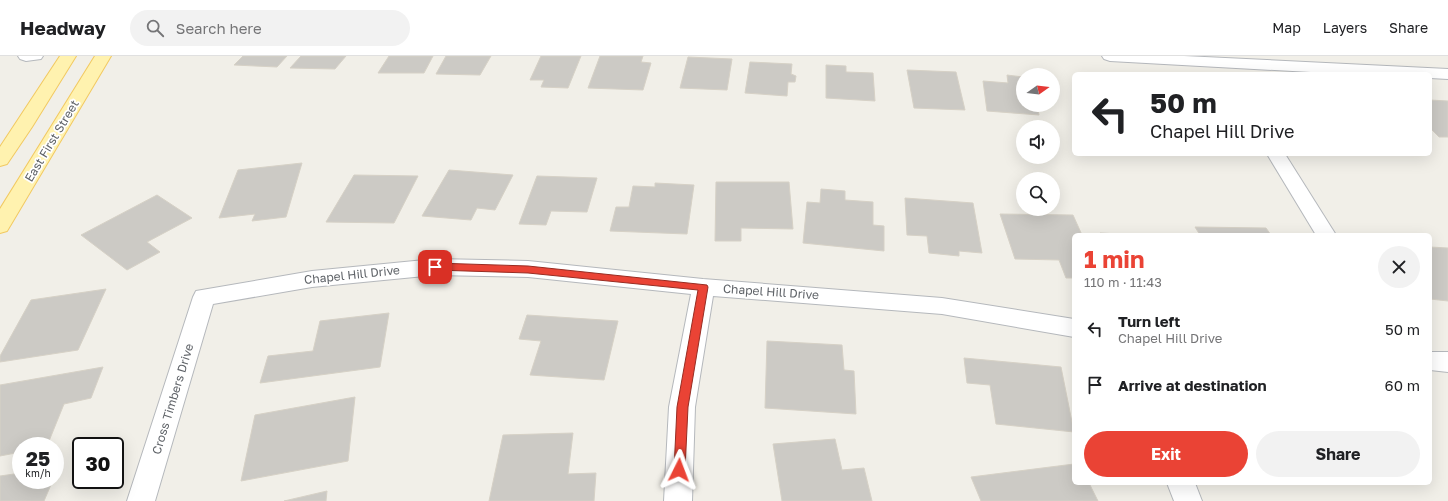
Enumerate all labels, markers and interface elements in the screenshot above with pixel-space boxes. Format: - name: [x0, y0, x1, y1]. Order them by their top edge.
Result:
- search box: [130, 10, 410, 46]
- text: Headway: [20, 16, 106, 39]
- icon: search: [144, 17, 166, 39]
- text: Search here: [176, 19, 262, 37]
- text: Map: [1272, 19, 1301, 36]
- text: Layers: [1323, 19, 1367, 36]
- text: Share: [1389, 19, 1428, 36]
- north arrow: [1016, 68, 1060, 112]
- map controls: [1016, 68, 1060, 216]
- text: 50 m: [1150, 86, 1217, 119]
- icon: left: [1084, 88, 1136, 140]
- street label: East First Street: [21, 97, 82, 184]
- button: sound: [1016, 120, 1060, 164]
- text: Chapel Hill Drive: [1150, 120, 1294, 142]
- button: search: [1016, 172, 1060, 216]
- text: 1 min: [1084, 244, 1144, 273]
- button: close: [1378, 246, 1420, 288]
- pin: [418, 250, 452, 284]
- icon: arrive: [424, 256, 446, 278]
- street label: Chapel Hill Drive: [303, 262, 401, 287]
- text: 110 m · 11:43: [1084, 274, 1162, 290]
- street label: Chapel Hill Drive: [722, 281, 820, 302]
- text: Turn left: [1118, 312, 1180, 330]
- icon: left: [1084, 318, 1106, 340]
- text: 50 m: [1385, 320, 1420, 338]
- text: Chapel Hill Drive: [1118, 330, 1222, 346]
- street label: Cross Timbers Drive: [149, 342, 197, 456]
- icon: arrive: [1084, 374, 1106, 396]
- text: Arrive at destination: [1118, 376, 1267, 394]
- text: 60 m: [1385, 376, 1420, 394]
- button: Exit: [1084, 431, 1248, 477]
- button: Share: [1256, 431, 1420, 477]
- speed limit sign: 30: [72, 437, 124, 489]
- text: 25: [26, 446, 50, 470]
- position arrow: [658, 449, 700, 491]
- text: km/h: [25, 467, 51, 479]

